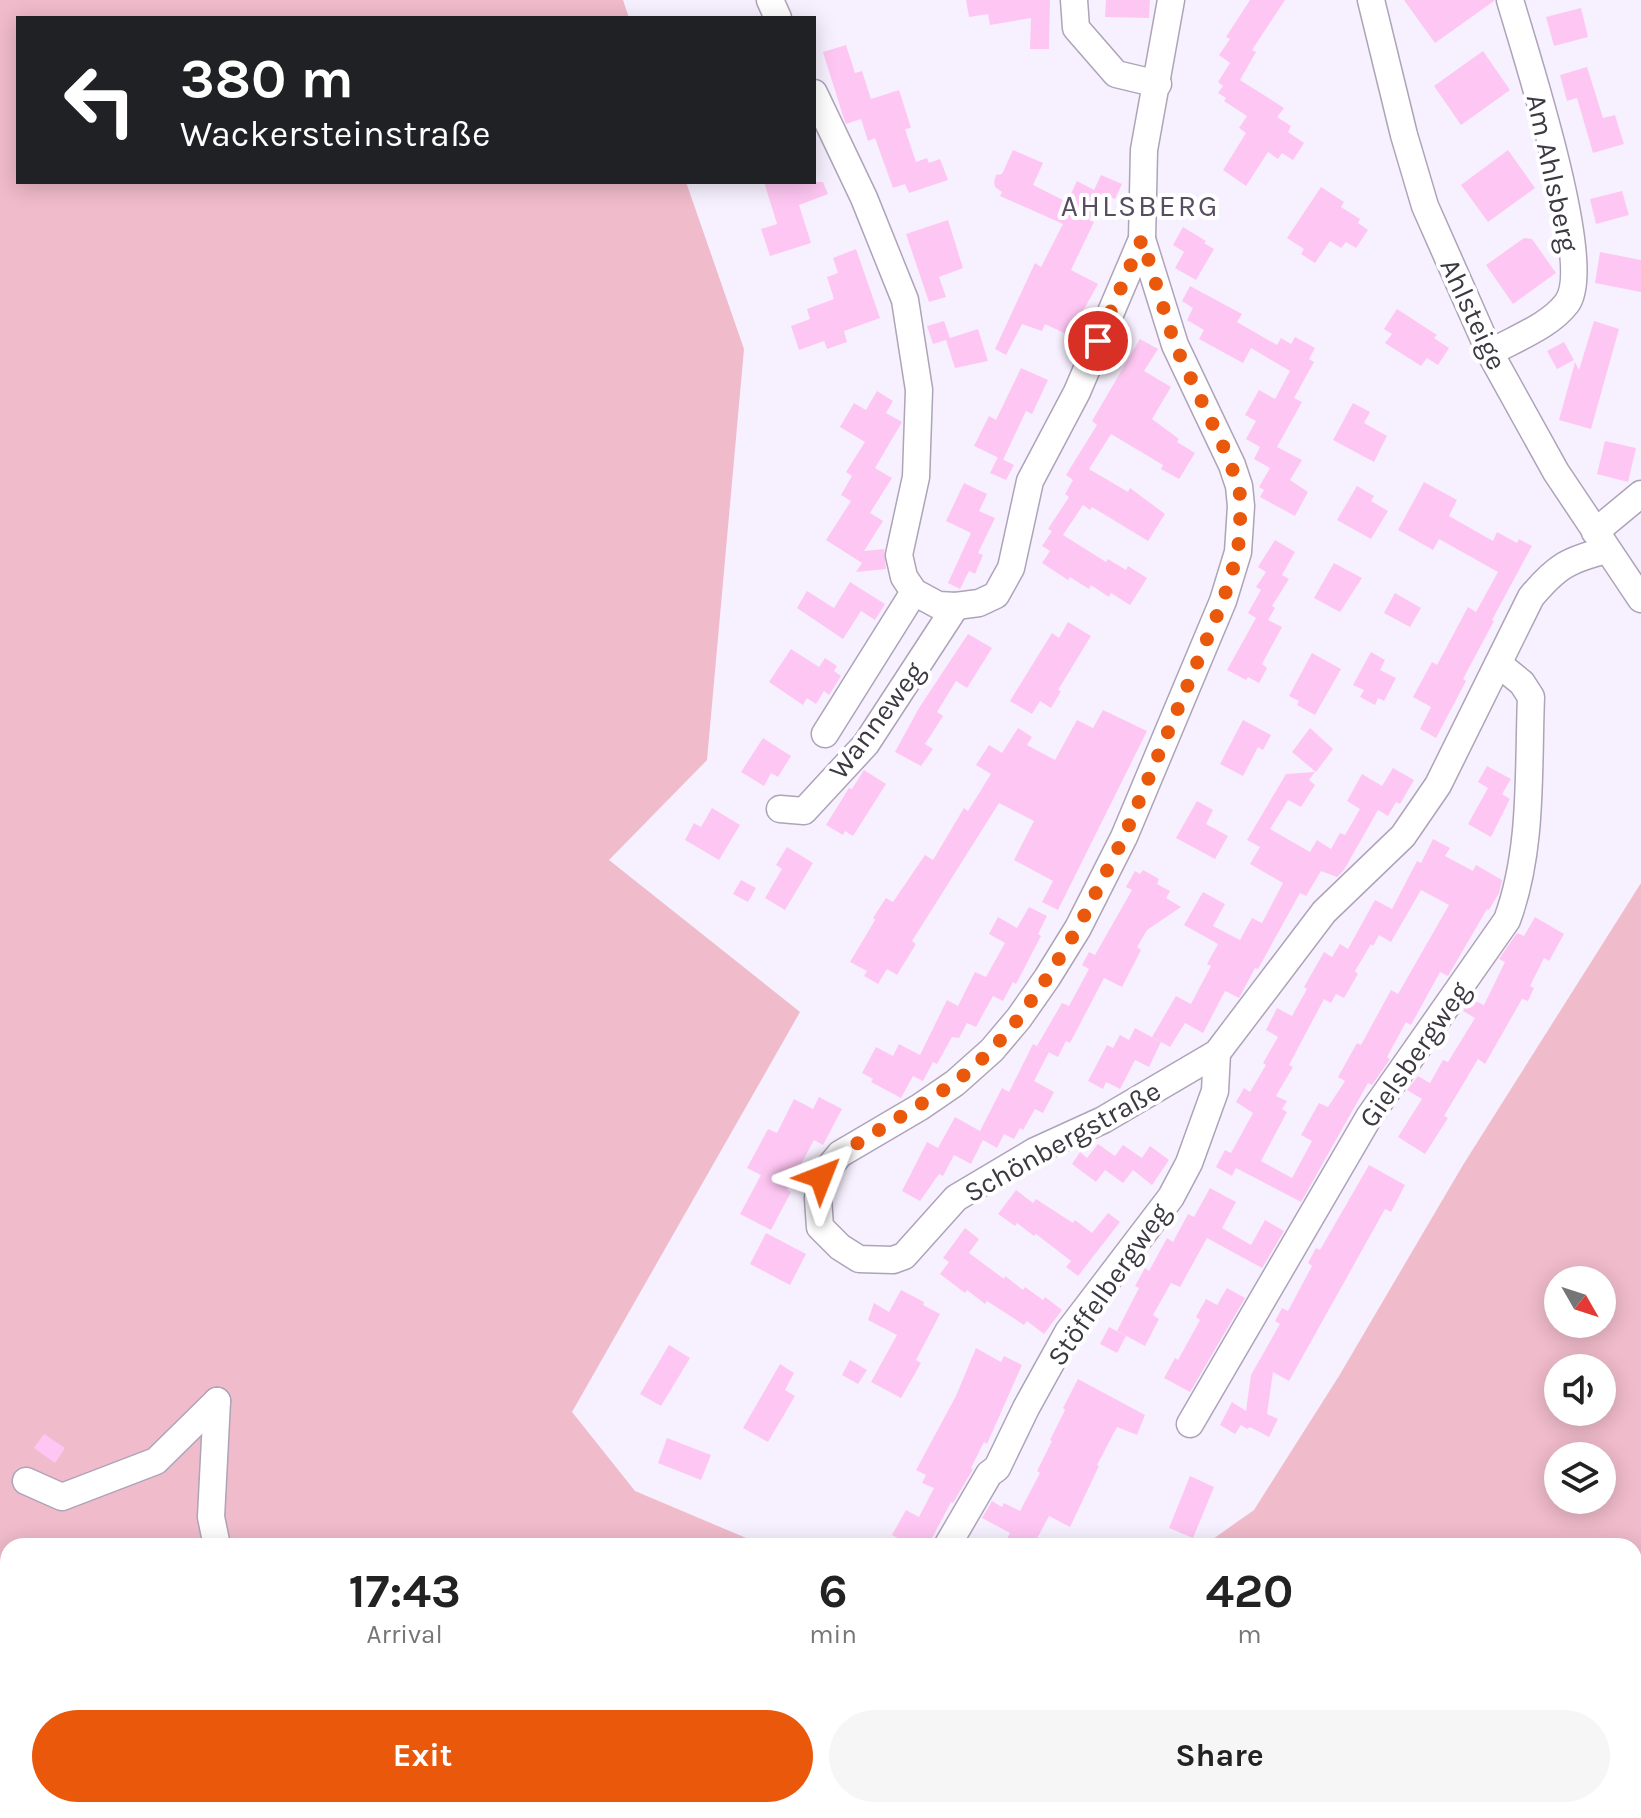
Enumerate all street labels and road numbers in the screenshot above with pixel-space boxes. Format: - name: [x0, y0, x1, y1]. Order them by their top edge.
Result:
- street label: Am Ahlsberg: [1520, 91, 1585, 255]
- street label: Ahlsteige: [1433, 253, 1514, 375]
- street label: Wanneweg: [822, 655, 931, 785]
- street label: Gielsbergweg: [1352, 975, 1477, 1133]
- street label: Schönbergstraße: [958, 1074, 1166, 1209]
- street label: Stöffelbergweg: [1040, 1196, 1177, 1372]

